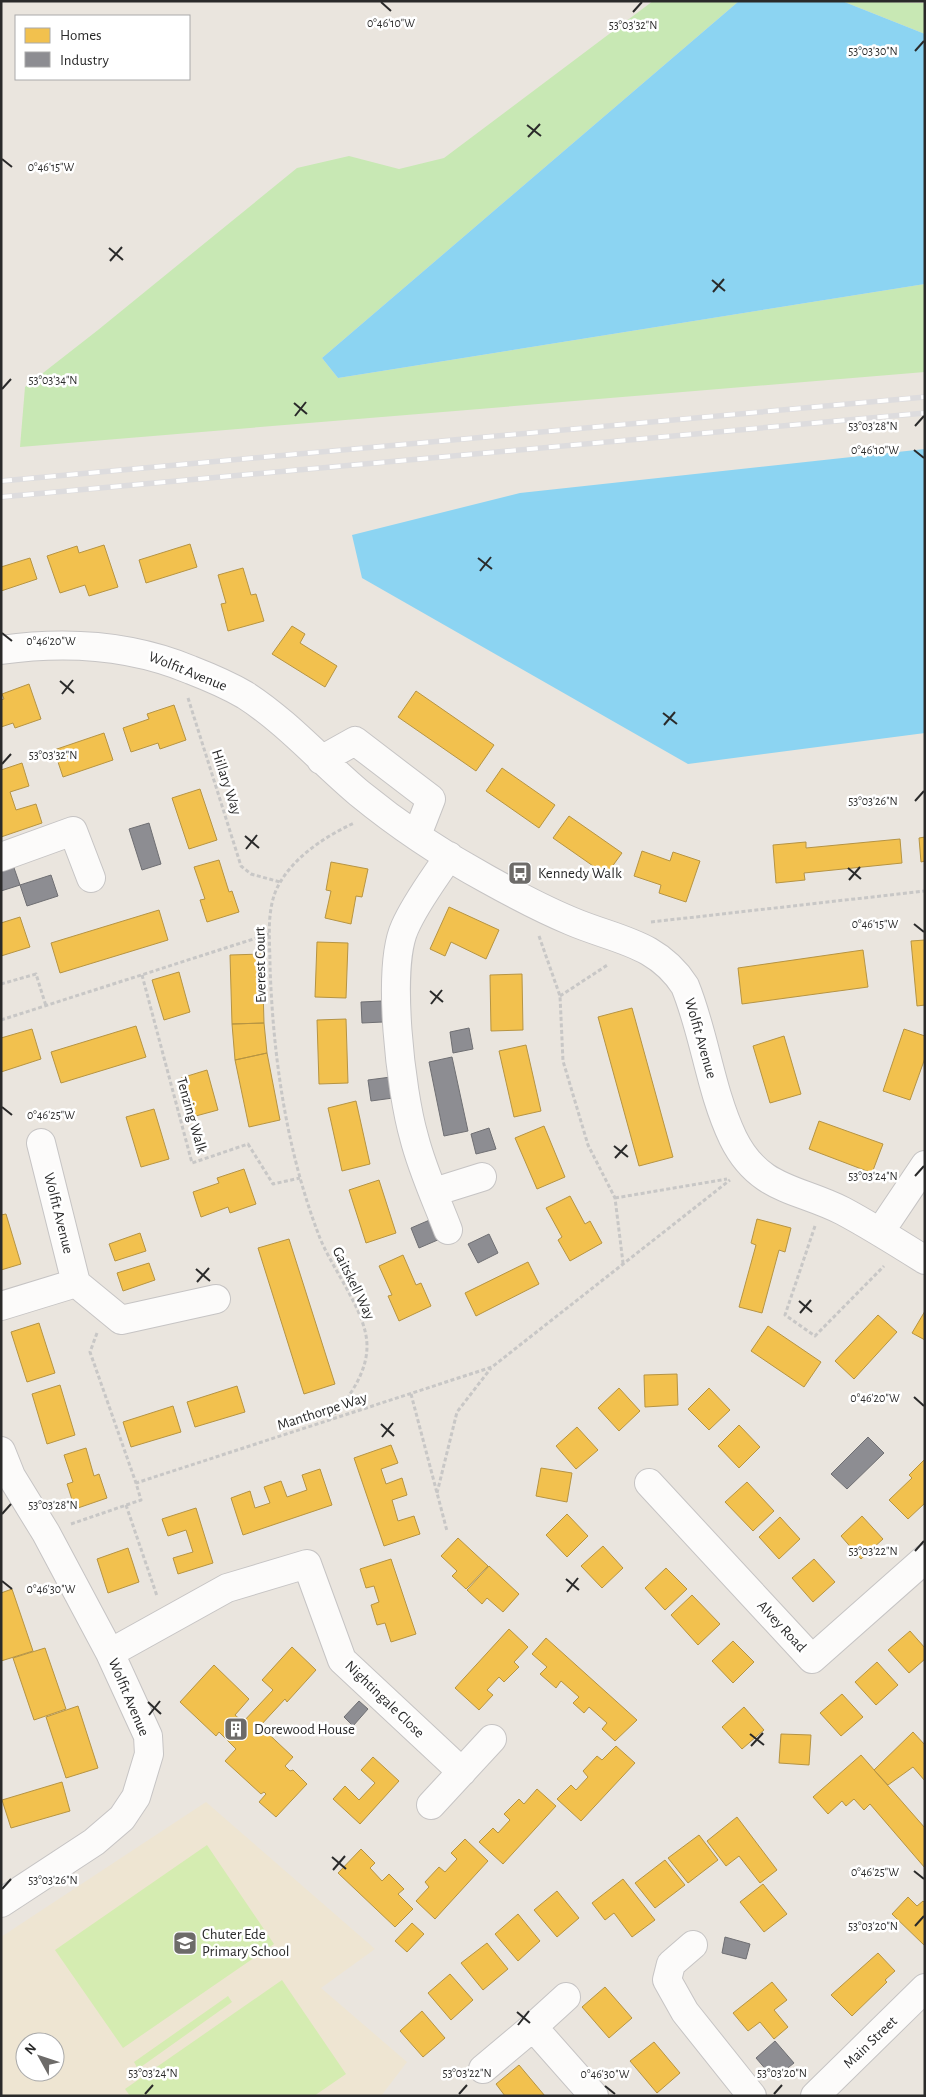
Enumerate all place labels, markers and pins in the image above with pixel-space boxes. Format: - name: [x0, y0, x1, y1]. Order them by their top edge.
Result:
- bus stop icon: Kennedy Walk: [507, 860, 533, 886]
- place label: Kennedy Walk: [538, 866, 622, 881]
- building icon: Dorewood House: [223, 1716, 249, 1742]
- place label: Dorewood House: [254, 1722, 355, 1737]
- place label: Chuter Ede Primary School: [202, 1927, 290, 1959]
- school or university icon: Chuter Ede Primary School: [172, 1930, 198, 1956]

